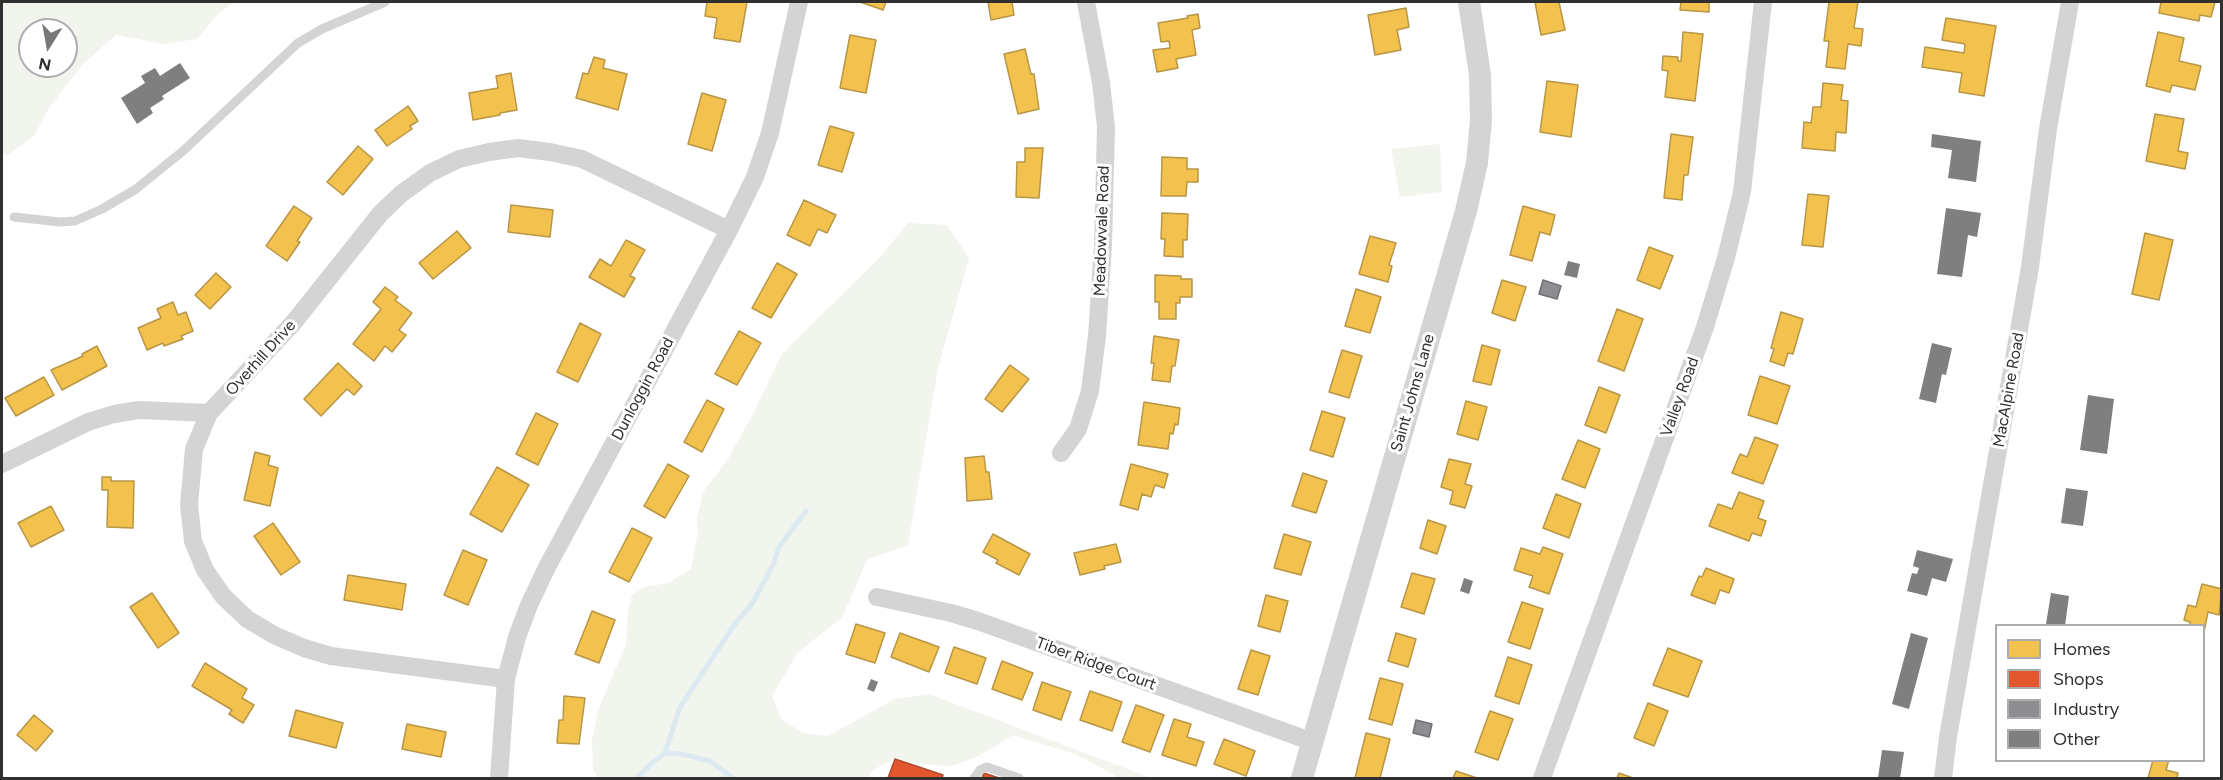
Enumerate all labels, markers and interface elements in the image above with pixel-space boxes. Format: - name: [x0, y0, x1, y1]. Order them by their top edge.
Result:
- north arrow: [18, 18, 78, 78]
- text: N: [37, 54, 53, 75]
- street label: Meadowvale Road: [1090, 165, 1114, 297]
- street label: Overhill Drive: [222, 316, 300, 400]
- street label: MacAlpine Road: [1989, 331, 2029, 449]
- street label: Saint Johns Lane: [1387, 332, 1439, 454]
- street label: Dunloggin Road: [608, 334, 678, 444]
- street label: Valley Road: [1657, 355, 1703, 439]
- legend: [1995, 624, 2205, 762]
- street label: Tiber Ridge Court: [1033, 633, 1159, 695]
- text: Homes: [2053, 638, 2111, 660]
- text: Shops: [2053, 668, 2104, 690]
- text: Industry: [2053, 698, 2119, 720]
- text: Other: [2053, 728, 2100, 750]

